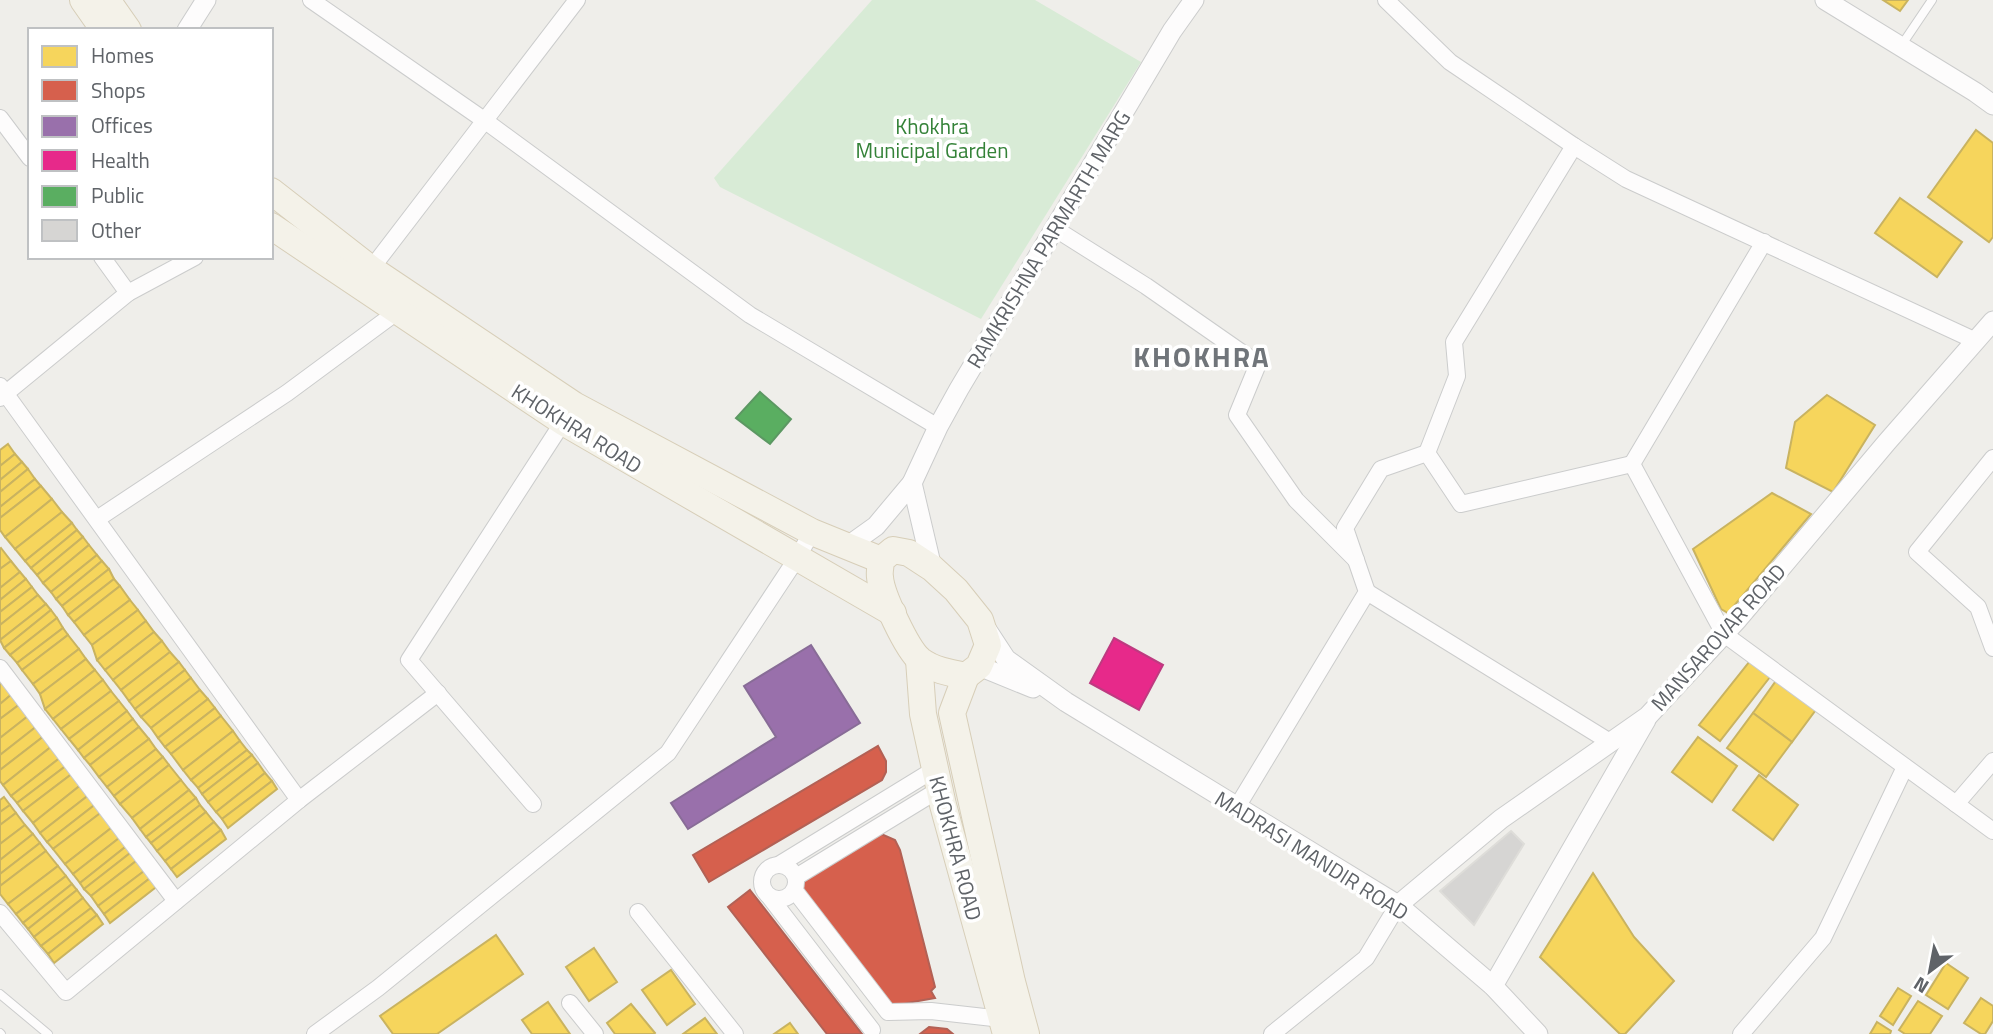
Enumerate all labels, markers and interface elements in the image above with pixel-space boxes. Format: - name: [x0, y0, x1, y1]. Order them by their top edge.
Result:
- legend: [28, 28, 273, 259]
- text: Homes: [91, 39, 154, 71]
- text: Shops: [91, 74, 146, 106]
- street label: RAMKRISHNA PARMARTH MARG: [958, 104, 1138, 374]
- text: Offices: [91, 109, 153, 141]
- park label: Khokhra Municipal Garden: [856, 110, 1008, 166]
- text: Health: [91, 144, 150, 176]
- text: Public: [91, 179, 144, 211]
- text: Other: [91, 214, 141, 246]
- district label: KHOKHRA: [1133, 335, 1271, 378]
- street label: KHOKHRA ROAD: [505, 375, 649, 481]
- street label: MANSAROVAR ROAD: [1643, 556, 1793, 718]
- street label: KHOKHRA ROAD: [921, 772, 991, 924]
- street label: MADRASI MANDIR ROAD: [1209, 782, 1415, 928]
- north arrow: [1895, 936, 1965, 1006]
- text: N: [1907, 970, 1934, 1002]

